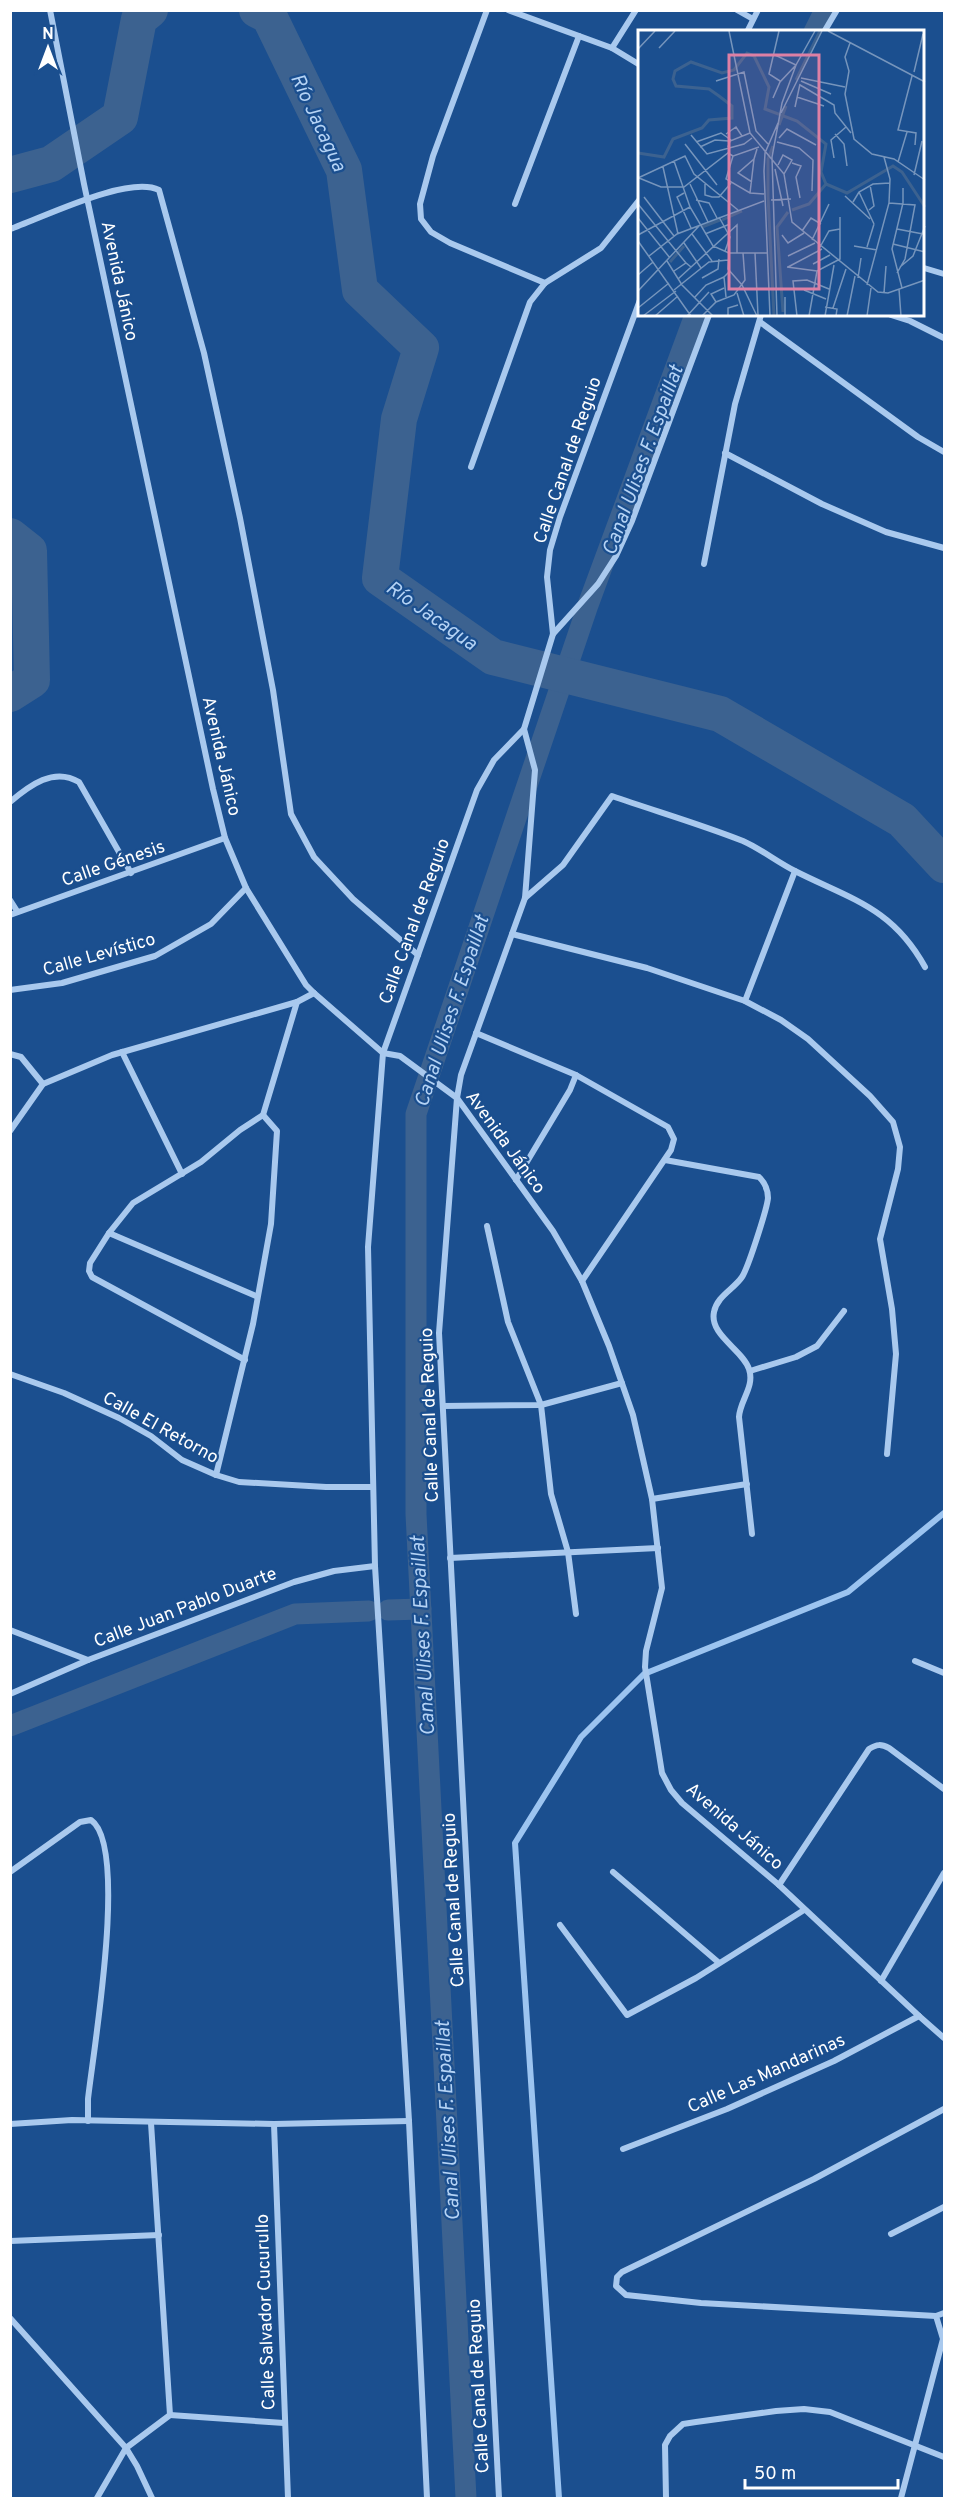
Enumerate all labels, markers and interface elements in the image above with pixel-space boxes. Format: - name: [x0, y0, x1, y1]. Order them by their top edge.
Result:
- north arrow: [18, 18, 78, 78]
- text: N: [42, 25, 54, 45]
- inset map: [638, 30, 925, 316]
- water label: Río Jacagua: [283, 70, 352, 177]
- street label: Avenida Jánico: [95, 219, 142, 343]
- water label: Canal Ulises F. Espaillat: [597, 361, 691, 559]
- street label: Calle Canal de Reguio: [529, 374, 608, 547]
- water label: Río Jacagua: [380, 576, 482, 658]
- street label: Avenida Jánico: [196, 694, 245, 818]
- street label: Calle Canal de Reguio: [375, 835, 456, 1008]
- street label: Calle Génesis: [59, 836, 168, 893]
- water label: Canal Ulises F. Espaillat: [410, 912, 496, 1111]
- street label: Calle Levístico: [40, 928, 158, 982]
- street label: Avenida Jánico: [460, 1087, 550, 1199]
- street label: Calle Canal de Reguio: [416, 1327, 445, 1503]
- street label: Calle El Retorno: [98, 1387, 222, 1470]
- water label: Canal Ulises F. Espaillat: [406, 1534, 442, 1737]
- street label: Calle Juan Pablo Duarte: [91, 1563, 280, 1654]
- street label: Avenida Jánico: [680, 1778, 788, 1876]
- street label: Calle Canal de Reguio: [438, 1812, 471, 1988]
- water label: Canal Ulises F. Espaillat: [431, 2019, 467, 2222]
- street label: Calle Las Mandarinas: [684, 2029, 849, 2119]
- street label: Calle Salvador Cucurullo: [252, 2213, 281, 2411]
- street label: Calle Canal de Reguio: [463, 2298, 496, 2474]
- scale bar: [745, 2452, 898, 2490]
- text: 50 m: [754, 2463, 796, 2486]

